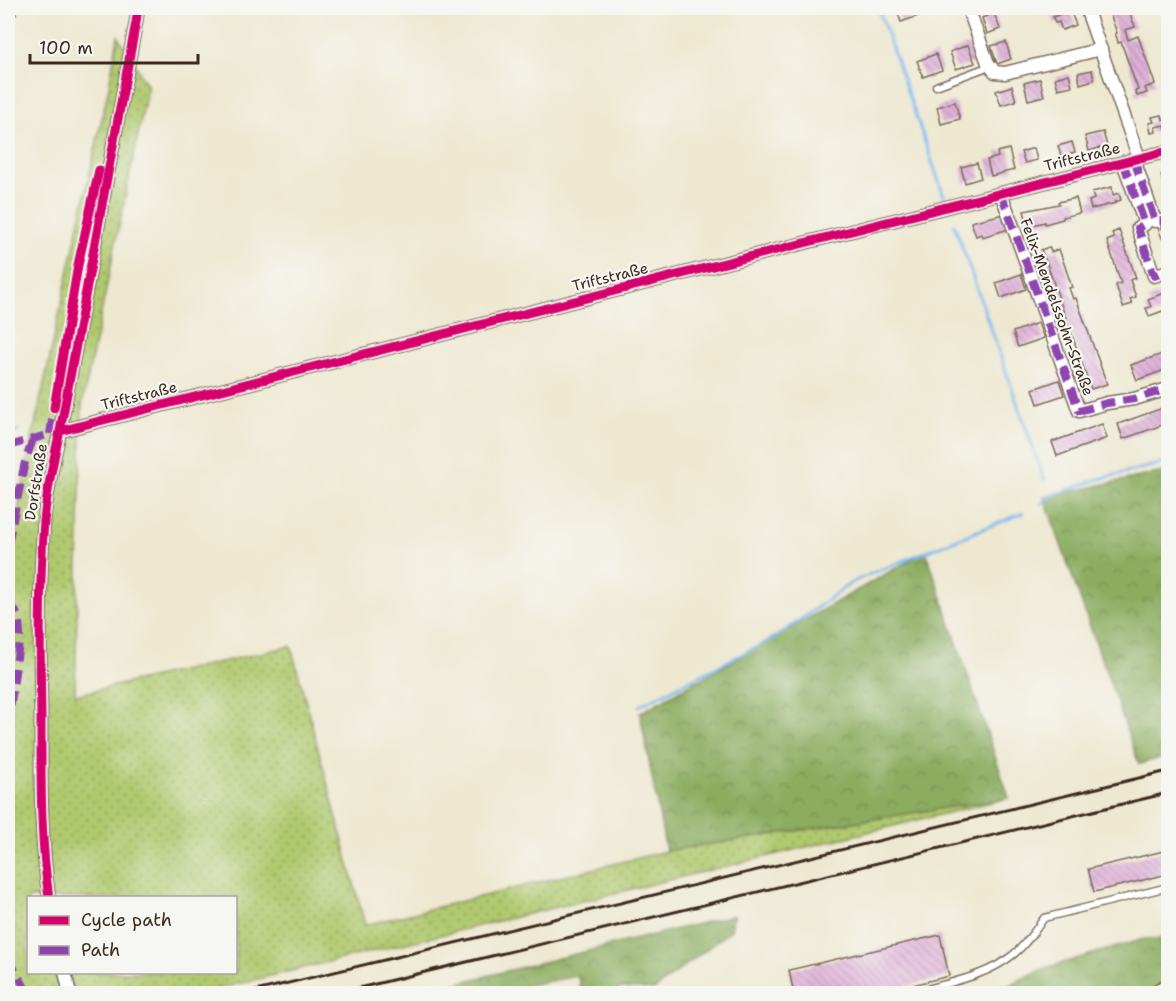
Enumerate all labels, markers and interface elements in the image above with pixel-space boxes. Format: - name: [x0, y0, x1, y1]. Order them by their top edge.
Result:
- scale bar: [30, 27, 198, 65]
- text: 100 m: [39, 36, 93, 60]
- street label: Triftstraße: [1042, 138, 1122, 176]
- street label: Felix-Mendelssohn-Straße: [1016, 215, 1098, 399]
- street label: Triftstraße: [570, 258, 650, 296]
- street label: Triftstraße: [99, 377, 179, 415]
- street label: Dorfstraße: [20, 442, 52, 522]
- legend: [27, 896, 237, 974]
- text: Cycle path: [81, 908, 172, 932]
- text: Path: [81, 938, 120, 962]

